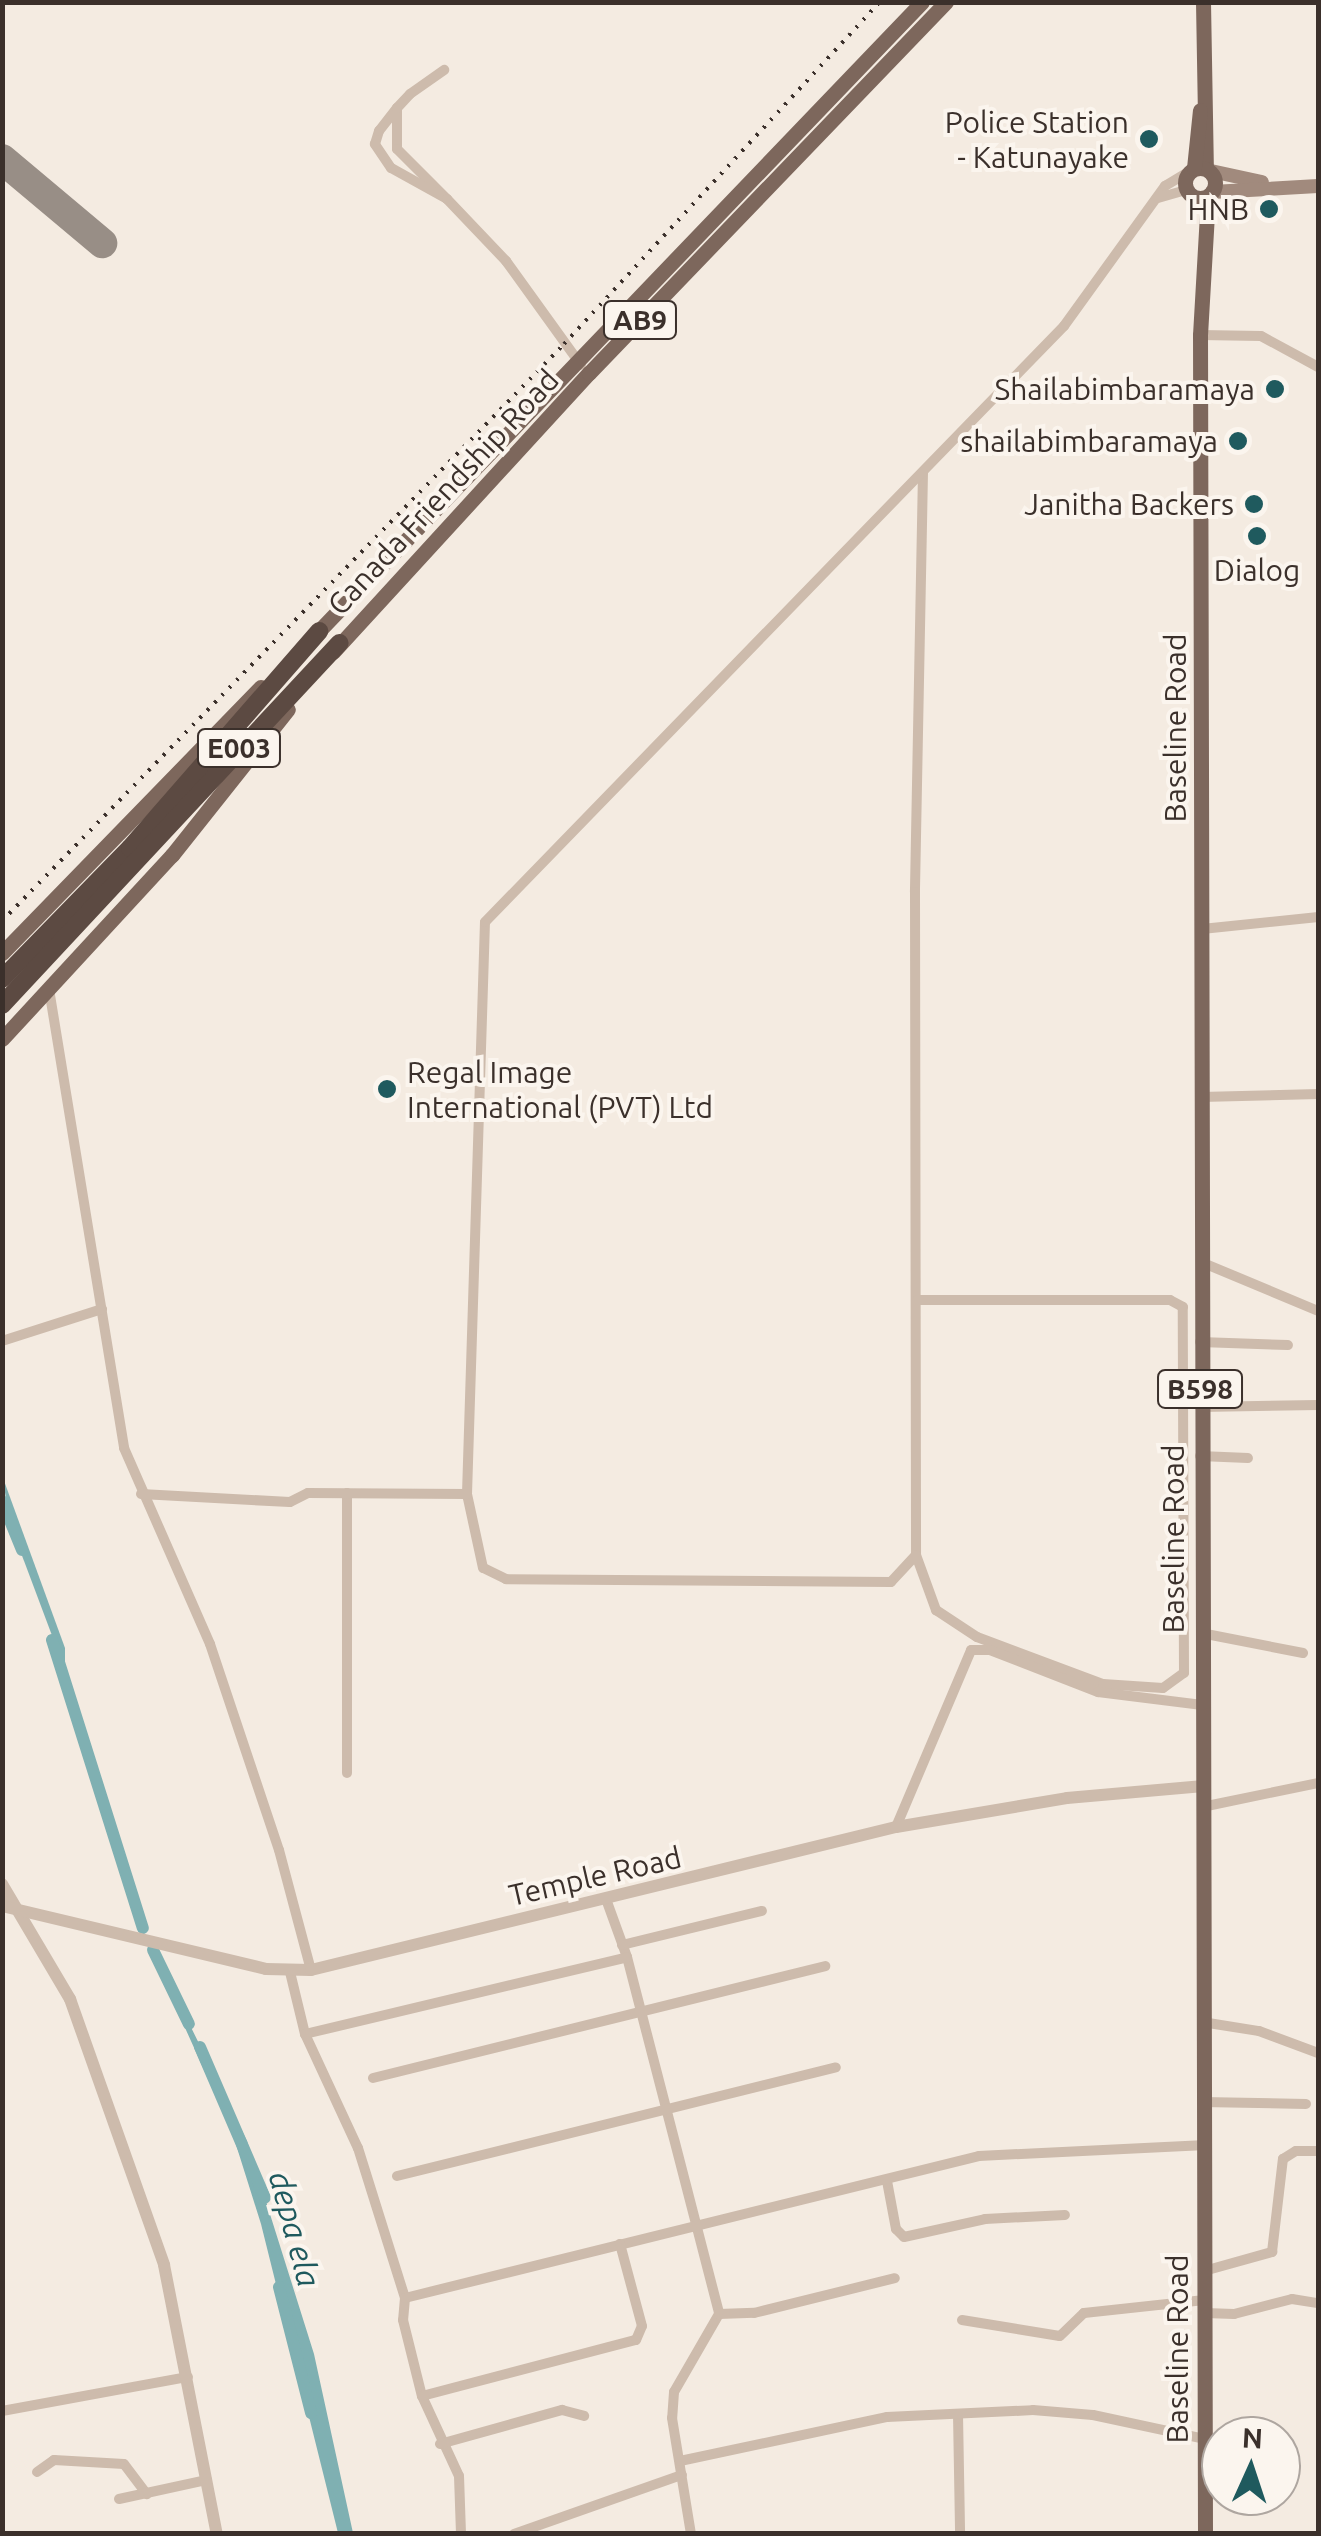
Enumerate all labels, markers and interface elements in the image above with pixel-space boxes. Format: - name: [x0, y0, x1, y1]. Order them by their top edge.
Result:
- place label: Police Station - Katunayake: [945, 104, 1129, 174]
- marker: Police Station - Katunayake: [1138, 128, 1160, 150]
- place label: HNB: [1188, 191, 1249, 227]
- marker: HNB: [1258, 198, 1280, 220]
- road number: AB9: [602, 297, 678, 343]
- street label: Canada Friendship Road: [320, 362, 566, 622]
- place label: Shailabimbaramaya: [995, 371, 1255, 407]
- marker: Shailabimbaramaya: [1264, 378, 1286, 400]
- place label: shailabimbaramaya: [960, 423, 1218, 459]
- marker: shailabimbaramaya: [1227, 430, 1249, 452]
- place label: Janitha Backers: [1024, 486, 1234, 522]
- marker: Janitha Backers: [1243, 493, 1265, 515]
- marker: Dialog: [1246, 525, 1268, 547]
- place label: Dialog: [1214, 552, 1300, 588]
- street label: Baseline Road: [1157, 634, 1193, 822]
- road number: E003: [196, 725, 282, 771]
- place label: Regal Image International (PVT) Ltd: [407, 1054, 713, 1124]
- marker: Regal Image International (PVT) Ltd: [376, 1078, 398, 1100]
- road number: B598: [1155, 1366, 1245, 1412]
- street label: Baseline Road: [1155, 1445, 1191, 1633]
- street label: Temple Road: [505, 1839, 685, 1913]
- water label: depa ela: [261, 2167, 329, 2291]
- street label: Baseline Road: [1159, 2255, 1195, 2443]
- north arrow: [1201, 2416, 1301, 2516]
- text: N: [1241, 2422, 1264, 2454]

